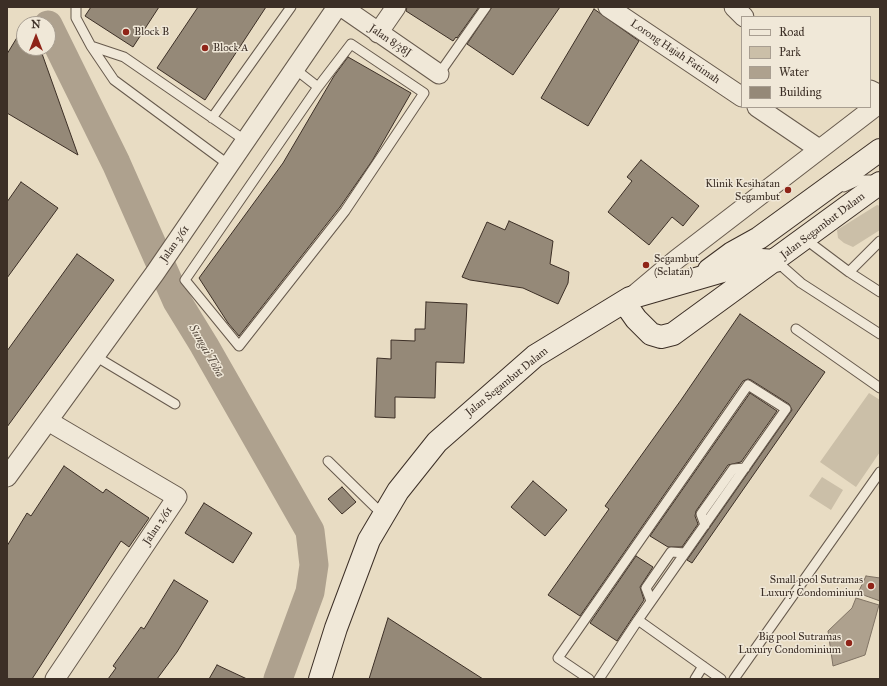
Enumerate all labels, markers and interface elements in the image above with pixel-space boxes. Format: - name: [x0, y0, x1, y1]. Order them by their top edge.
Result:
- north arrow: [16, 16, 56, 56]
- legend: [741, 16, 871, 108]
- street label: Lorong Hajah Fatimah: [628, 17, 722, 87]
- text: N: [31, 18, 41, 31]
- street label: Jalan 8/38J: [366, 22, 414, 60]
- place label: Block B: [134, 25, 169, 39]
- text: Road: [779, 25, 805, 39]
- marker: Block B: [121, 27, 131, 37]
- place label: Block A: [213, 41, 248, 55]
- marker: Block A: [200, 43, 210, 53]
- text: Park: [779, 45, 801, 59]
- text: Water: [779, 65, 809, 79]
- text: Building: [779, 85, 821, 99]
- place label: Klinik Kesihatan Segambut: [705, 177, 780, 203]
- marker: Klinik Kesihatan Segambut: [783, 185, 793, 195]
- street label: Jalan Segambut Dalam: [778, 190, 868, 262]
- street label: Jalan 3/61: [158, 223, 192, 265]
- place label: Segambut (Selatan): [654, 252, 699, 278]
- marker: Segambut (Selatan): [641, 260, 651, 270]
- water label: Sungai Toba: [185, 322, 227, 380]
- street label: Jalan Segambut Dalam: [463, 345, 551, 419]
- street label: Jalan 2/61: [140, 504, 176, 548]
- place label: Small pool Sutramas Luxury Condominium: [760, 573, 863, 599]
- marker: Small pool Sutramas Luxury Condominium: [866, 581, 876, 591]
- place label: Big pool Sutramas Luxury Condominium: [738, 630, 841, 656]
- marker: Big pool Sutramas Luxury Condominium: [844, 638, 854, 648]

